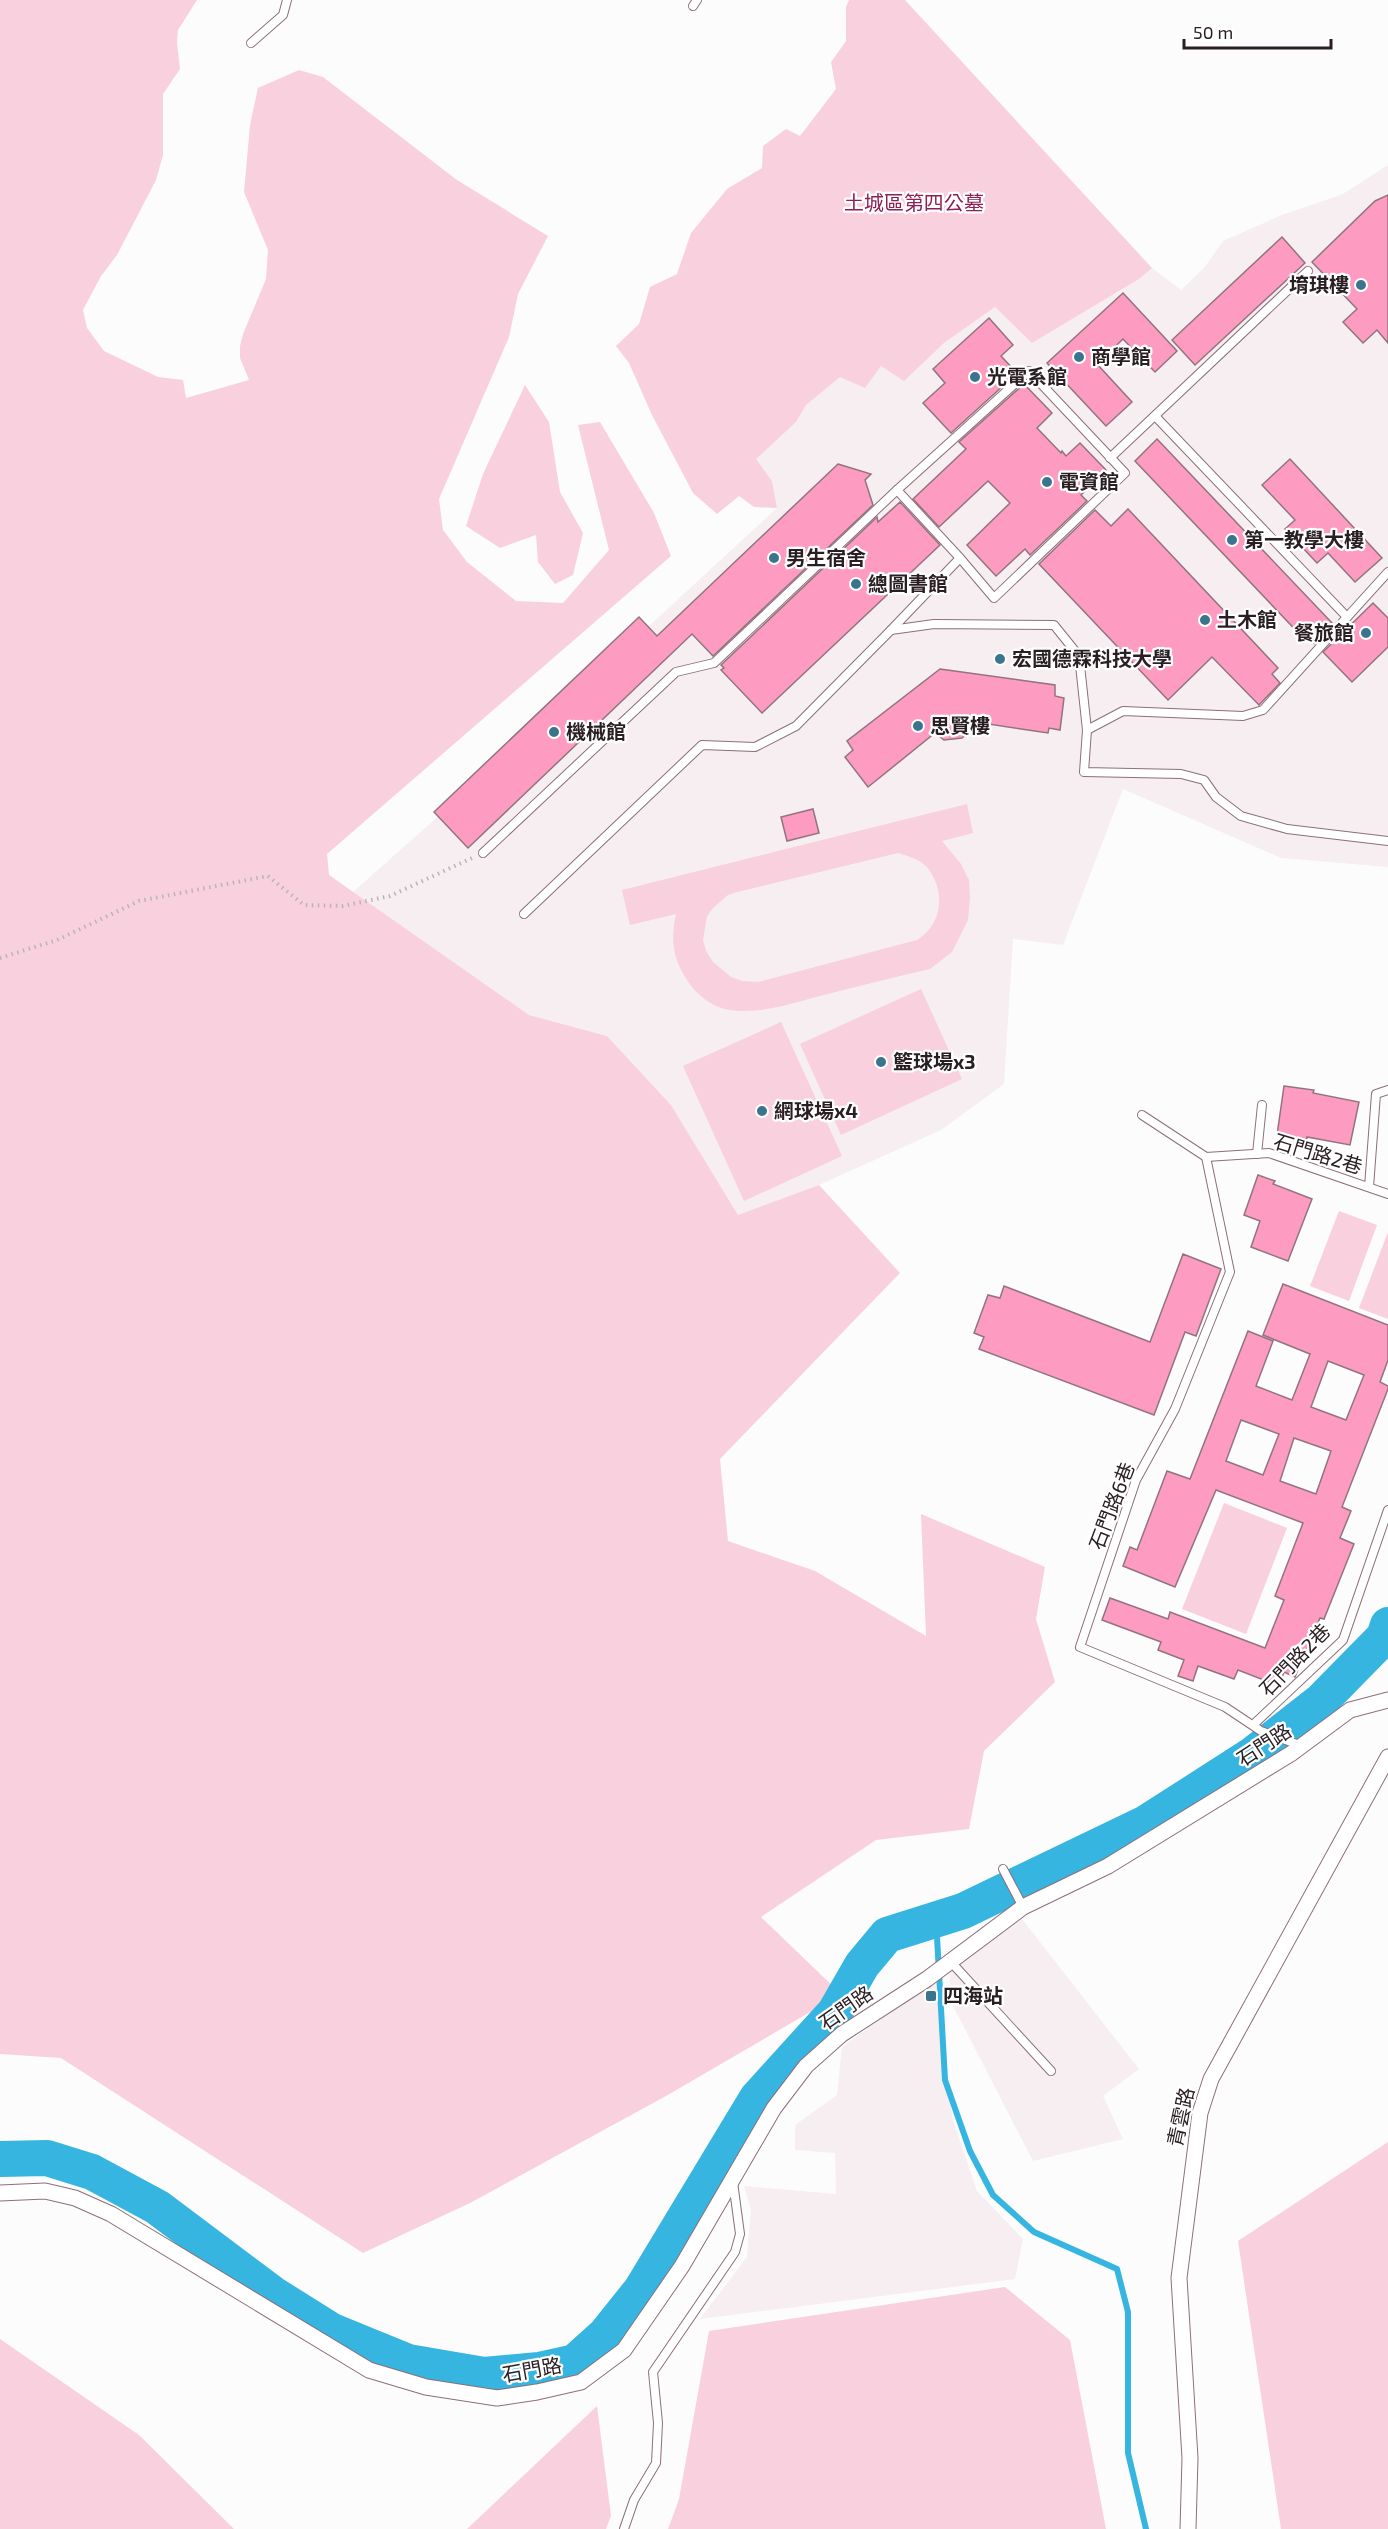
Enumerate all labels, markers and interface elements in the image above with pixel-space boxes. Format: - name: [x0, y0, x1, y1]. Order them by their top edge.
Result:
- scale bar: [1184, 12, 1331, 50]
- text: 50 m: [1193, 21, 1233, 43]
- park label: 土城區第四公墓: [844, 190, 984, 214]
- place label: 堉琪樓: [1289, 272, 1349, 296]
- marker: 堉琪樓: [1354, 278, 1368, 292]
- place label: 商學館: [1091, 344, 1151, 368]
- marker: 商學館: [1072, 350, 1086, 364]
- place label: 光電系館: [987, 364, 1067, 388]
- marker: 光電系館: [968, 370, 982, 384]
- place label: 電資館: [1059, 469, 1119, 493]
- marker: 電資館: [1040, 475, 1054, 489]
- place label: 第一教學大樓: [1244, 527, 1364, 551]
- marker: 第一教學大樓: [1225, 533, 1239, 547]
- place label: 男生宿舍: [786, 545, 866, 569]
- marker: 男生宿舍: [767, 551, 781, 565]
- place label: 總圖書館: [868, 571, 948, 595]
- marker: 總圖書館: [849, 577, 863, 591]
- place label: 土木館: [1217, 607, 1277, 631]
- marker: 土木館: [1198, 613, 1212, 627]
- place label: 餐旅館: [1294, 620, 1354, 644]
- marker: 餐旅館: [1359, 626, 1373, 640]
- place label: 宏國德霖科技大學: [1012, 646, 1172, 670]
- marker: 宏國德霖科技大學: [993, 652, 1007, 666]
- place label: 思賢樓: [930, 713, 990, 737]
- place label: 機械館: [566, 719, 626, 743]
- marker: 思賢樓: [911, 719, 925, 733]
- marker: 機械館: [547, 725, 561, 739]
- place label: 籃球場x3: [893, 1049, 976, 1073]
- marker: 籃球場x3: [874, 1055, 888, 1069]
- place label: 網球場x4: [774, 1098, 858, 1122]
- marker: 網球場x4: [755, 1104, 769, 1118]
- street label: 石門路2巷: [1271, 1128, 1365, 1178]
- street label: 石門路6巷: [1083, 1459, 1139, 1553]
- street label: 石門路2巷: [1254, 1618, 1335, 1700]
- street label: 石門路: [1232, 1718, 1295, 1771]
- street label: 石門路: [814, 1980, 877, 2034]
- place label: 四海站: [943, 1983, 1003, 2007]
- marker: 四海站: [924, 1989, 938, 2003]
- street label: 青雲路: [1162, 2085, 1198, 2149]
- street label: 石門路: [500, 2352, 563, 2386]

